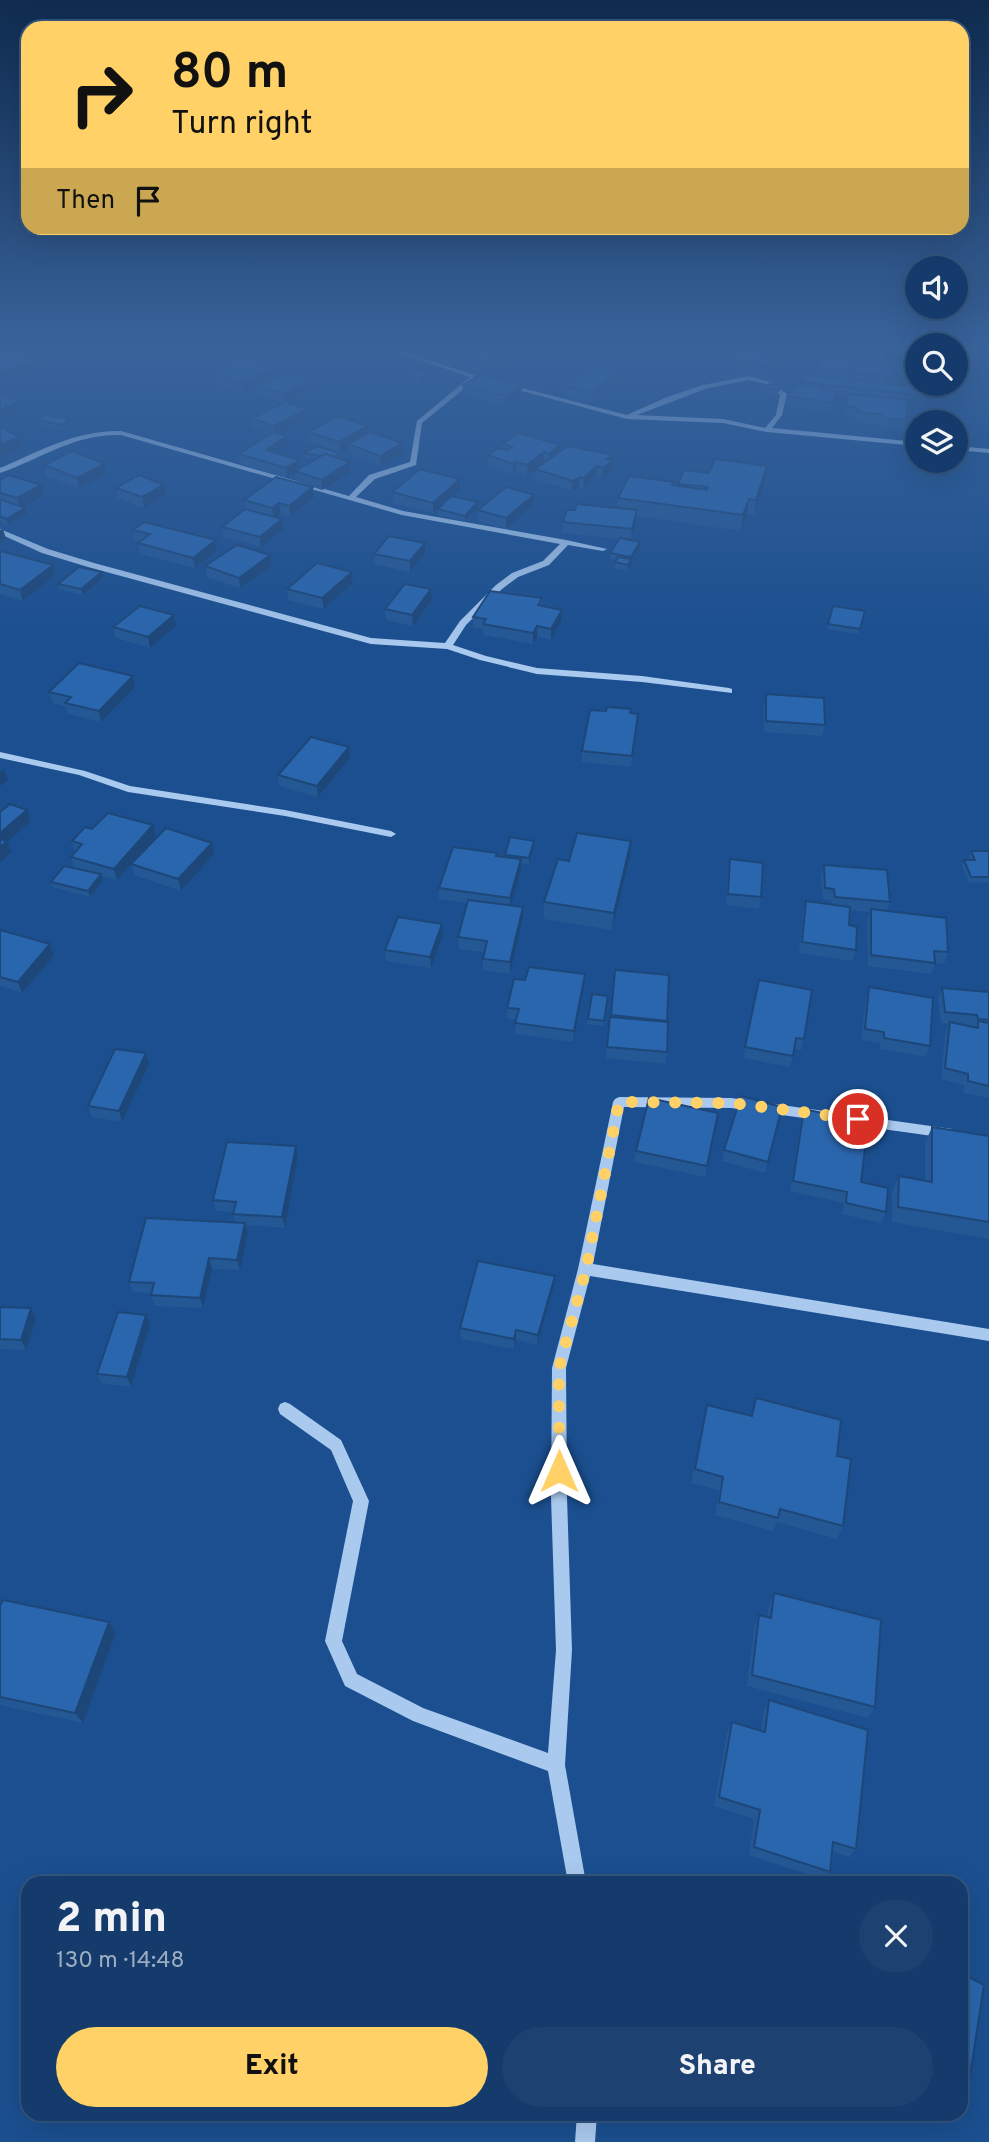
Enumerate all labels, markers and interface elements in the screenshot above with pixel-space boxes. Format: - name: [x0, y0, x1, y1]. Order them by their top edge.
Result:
- text: 80 m: [171, 44, 288, 106]
- icon: right: [56, 49, 147, 140]
- text: Turn right: [171, 105, 313, 145]
- icon: arrive: [129, 182, 167, 220]
- text: Then: [56, 185, 115, 218]
- map controls: [905, 256, 968, 473]
- button: sound: [905, 256, 968, 319]
- button: search: [905, 333, 968, 396]
- button: layers: [905, 410, 968, 473]
- pin: [828, 1089, 888, 1149]
- icon: arrive: [839, 1100, 877, 1138]
- position arrow: [522, 1434, 596, 1508]
- text: 2 min: [56, 1894, 167, 1947]
- button: close: [859, 1899, 933, 1973]
- text: 130 m · 14:48: [56, 1947, 185, 1976]
- button: Exit: [56, 2027, 488, 2107]
- button: Share: [502, 2027, 933, 2107]

